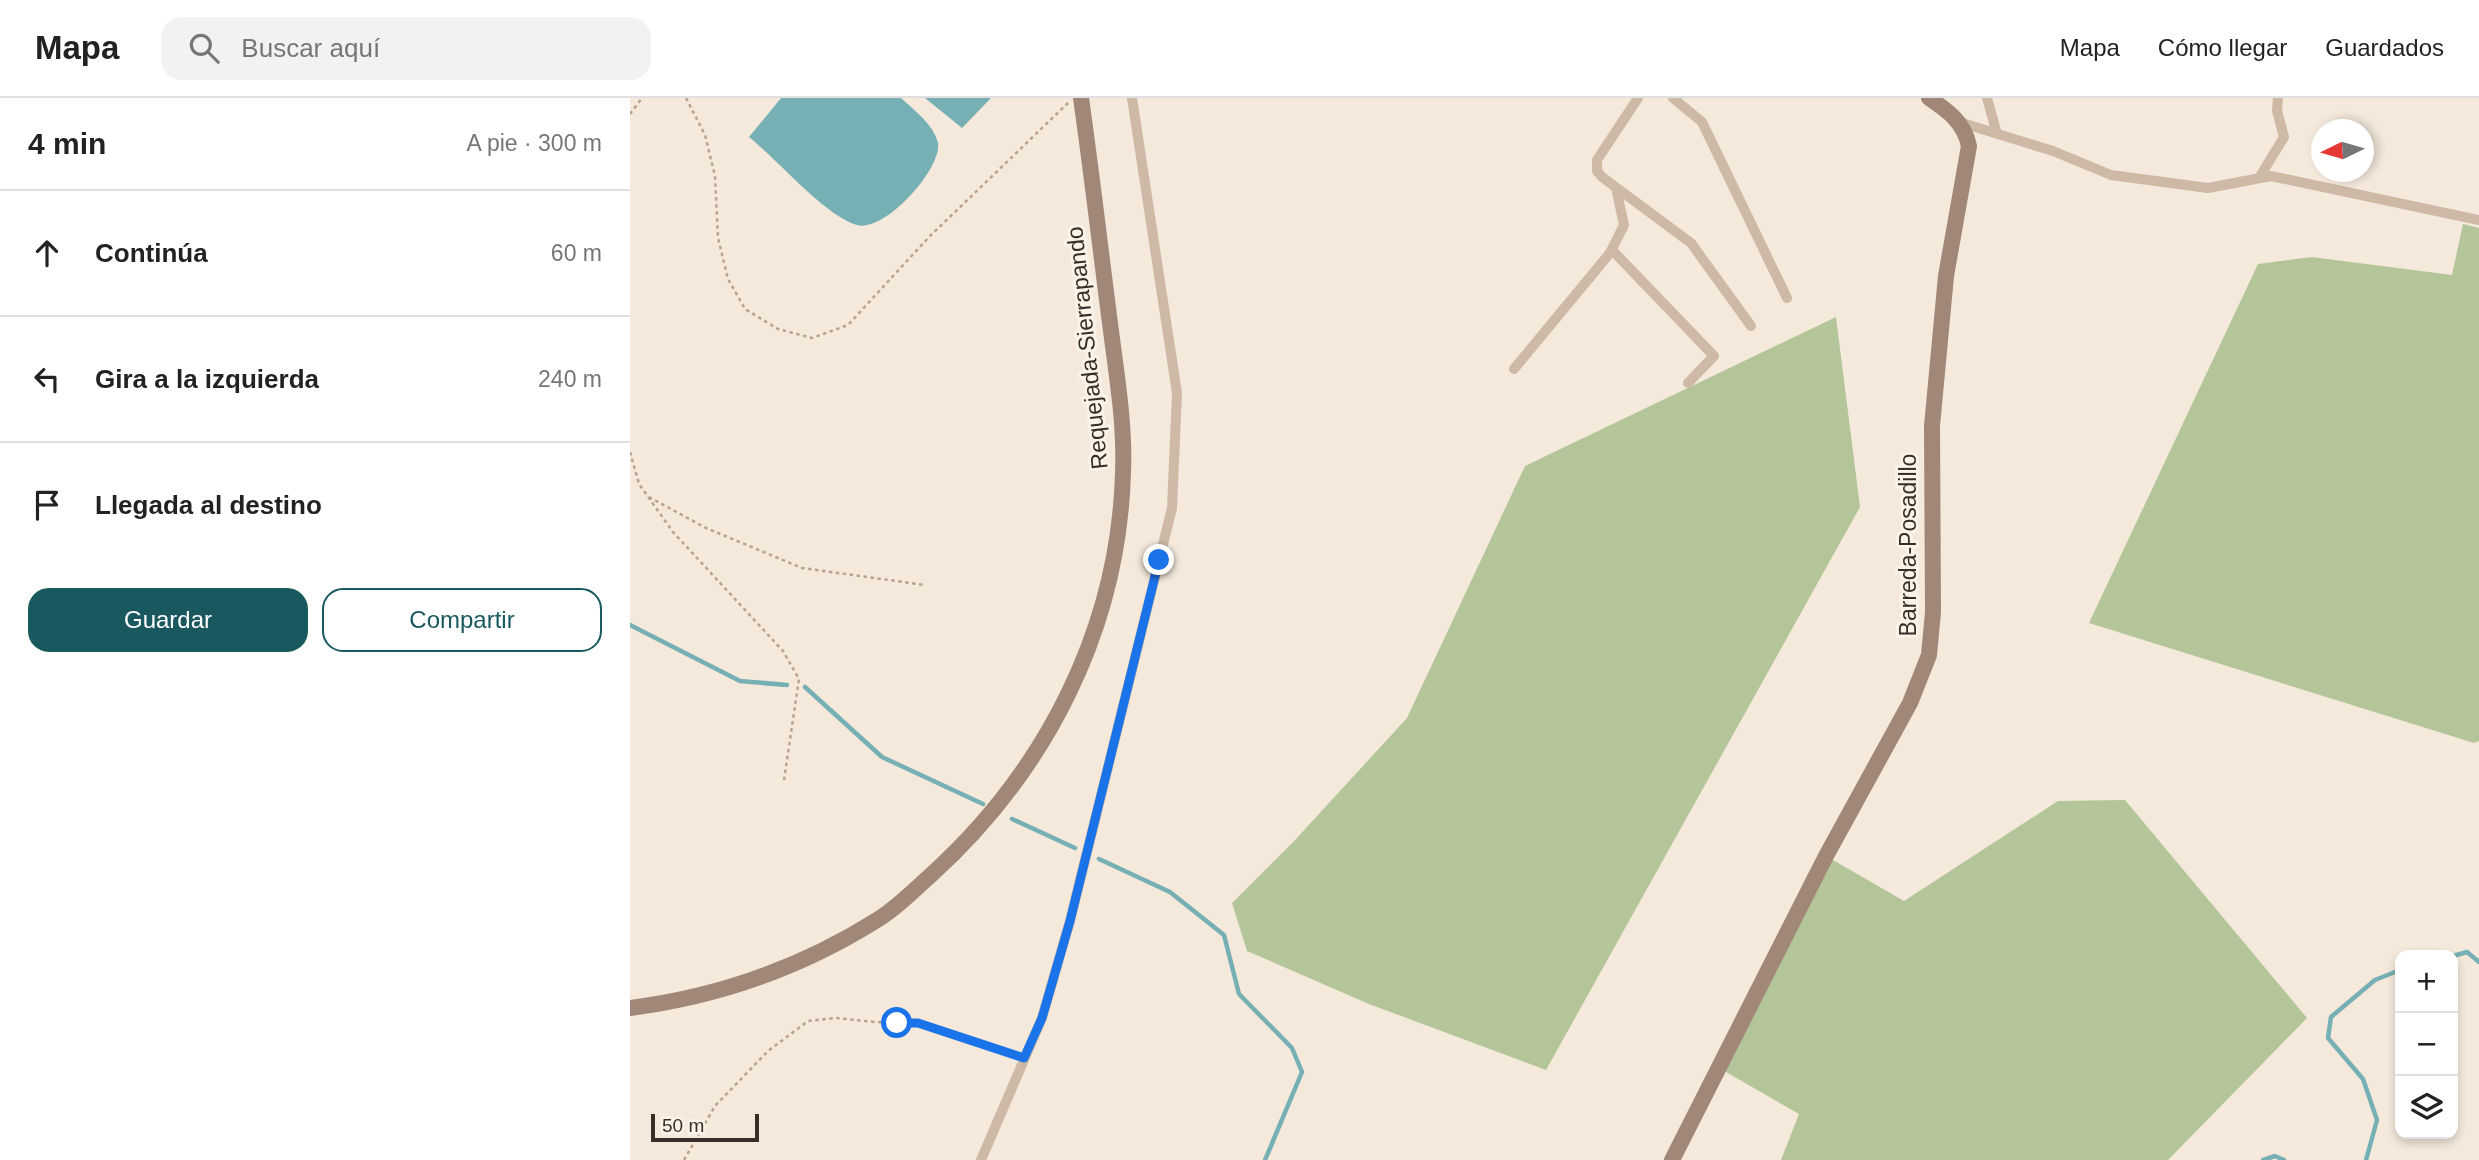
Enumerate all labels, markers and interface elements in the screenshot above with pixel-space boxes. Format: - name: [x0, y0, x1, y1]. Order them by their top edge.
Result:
- search box: [161, 17, 651, 80]
- text: Mapa: [35, 29, 119, 66]
- icon: search: [185, 29, 223, 67]
- text: Buscar aquí: [241, 33, 380, 63]
- text: Mapa: [2060, 34, 2120, 61]
- text: Cómo llegar: [2158, 34, 2287, 61]
- text: Guardados: [2325, 34, 2444, 61]
- north arrow: [2311, 119, 2374, 182]
- text: 4 min: [28, 127, 106, 160]
- text: A pie · 300 m: [466, 130, 602, 156]
- street label: Requejada-Sierrapando: [1061, 225, 1113, 471]
- icon: ahead: [28, 234, 66, 272]
- text: Continúa: [95, 238, 208, 268]
- text: 60 m: [551, 240, 602, 266]
- icon: left: [28, 360, 66, 398]
- text: Gira a la izquierda: [95, 364, 319, 394]
- text: 240 m: [538, 366, 602, 392]
- street label: Barreda-Posadillo: [1895, 454, 1921, 636]
- icon: arrive: [28, 486, 66, 524]
- text: Llegada al destino: [95, 490, 322, 520]
- route end: [1143, 544, 1174, 575]
- button: Guardar: [28, 588, 308, 652]
- button: Compartir: [322, 588, 602, 652]
- map controls: [2395, 950, 2458, 1139]
- button: +: [2395, 950, 2458, 1013]
- route start: [881, 1007, 912, 1038]
- button: −: [2395, 1013, 2458, 1076]
- button: layers: [2395, 1076, 2458, 1139]
- scale bar: [651, 1111, 760, 1143]
- text: 50 m: [662, 1115, 704, 1136]

